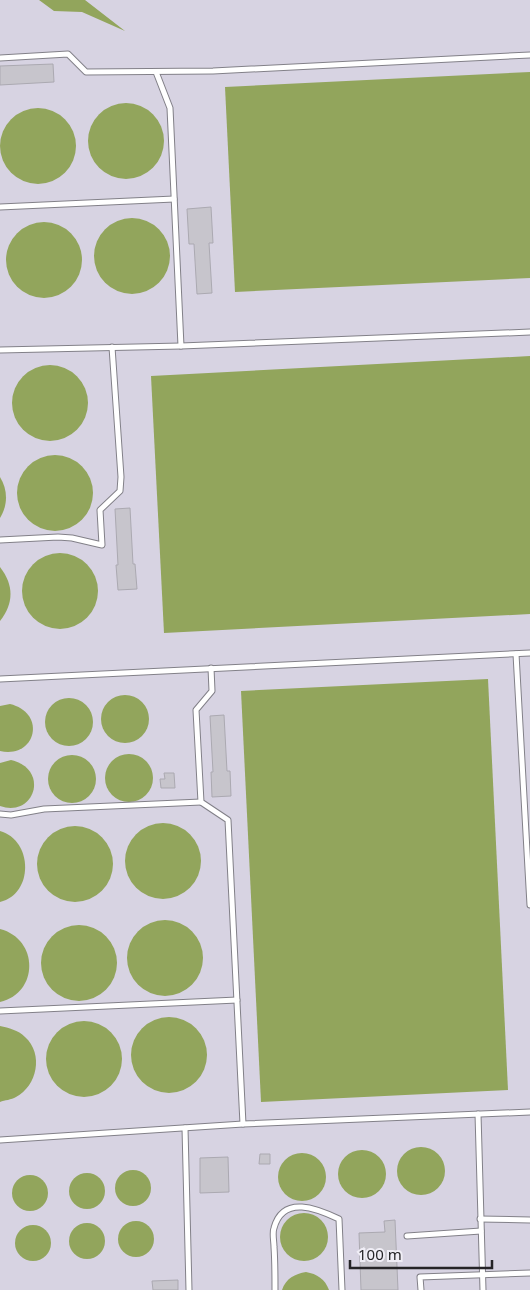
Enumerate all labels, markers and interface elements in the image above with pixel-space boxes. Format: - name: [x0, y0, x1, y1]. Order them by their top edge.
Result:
- scale bar: [350, 1238, 492, 1270]
- text: 100 m: [358, 1244, 402, 1264]

